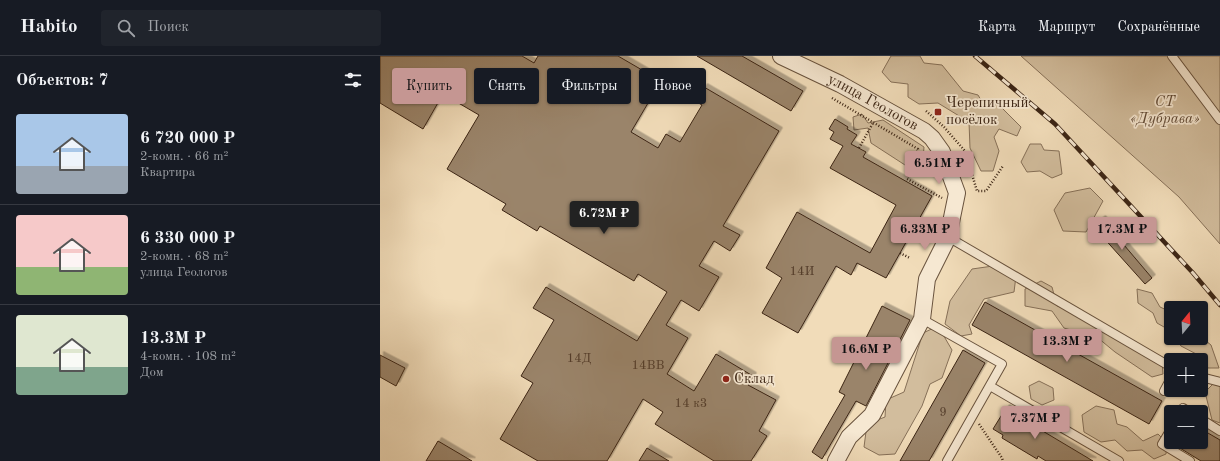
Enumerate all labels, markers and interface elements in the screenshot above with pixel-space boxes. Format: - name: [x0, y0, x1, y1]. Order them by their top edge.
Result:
- search box: [101, 10, 381, 46]
- icon: search: [115, 17, 137, 39]
- text: Habito: [20, 18, 77, 37]
- text: Поиск: [147, 20, 189, 35]
- text: Карта: [978, 20, 1016, 34]
- text: Маршрут: [1038, 20, 1095, 34]
- text: Сохранённые: [1117, 20, 1200, 34]
- chip: Купить: [392, 68, 466, 104]
- chip: Снять: [474, 68, 539, 104]
- chip: Фильтры: [547, 68, 631, 104]
- chip: Новое: [639, 68, 706, 104]
- icon: filters: [342, 69, 364, 91]
- text: Объектов: 7: [16, 72, 108, 89]
- street label: улица Геологов: [825, 72, 921, 134]
- park label: СТ «Дубрава»: [1130, 95, 1200, 127]
- place label: Черепичный посёлок: [946, 96, 1029, 128]
- marker: Черепичный посёлок: [933, 107, 943, 117]
- icon: home: [48, 130, 96, 178]
- text: 6 720 000 ₽: [140, 130, 235, 147]
- text: 2-комн. · 66 m²: [140, 150, 228, 163]
- pin: 6.51M ₽: [902, 151, 976, 185]
- text: 6.51M ₽: [914, 157, 964, 170]
- text: Квартира: [140, 166, 195, 179]
- pin: 6.72M ₽: [567, 201, 641, 235]
- text: 6.72M ₽: [579, 207, 629, 220]
- pin: 6.33M ₽: [888, 217, 962, 251]
- pin: 17.3M ₽: [1085, 217, 1159, 251]
- text: 6.33M ₽: [900, 223, 950, 236]
- text: 17.3M ₽: [1097, 223, 1147, 236]
- text: 6 330 000 ₽: [140, 230, 235, 247]
- icon: home: [48, 231, 96, 279]
- text: 2-комн. · 68 m²: [140, 250, 228, 263]
- house number: 14И: [789, 265, 815, 278]
- text: улица Геологов: [140, 266, 228, 279]
- north arrow: [1164, 301, 1208, 345]
- map controls: [1164, 301, 1208, 449]
- pin: 13.3M ₽: [1030, 329, 1104, 363]
- text: 13.3M ₽: [140, 330, 206, 347]
- icon: home: [48, 331, 96, 379]
- text: 13.3M ₽: [1042, 335, 1092, 348]
- pin: 16.6M ₽: [829, 337, 903, 371]
- text: 16.6M ₽: [841, 343, 891, 356]
- text: 4-комн. · 108 m²: [140, 350, 236, 363]
- house number: 14Д: [567, 352, 592, 365]
- button: +: [1164, 353, 1208, 397]
- house number: 14ВВ: [631, 359, 665, 372]
- text: Дом: [140, 366, 164, 379]
- place label: Склад: [734, 372, 775, 387]
- marker: Склад: [721, 374, 731, 384]
- house number: 14 к3: [675, 397, 707, 410]
- button: −: [1164, 405, 1208, 449]
- house number: 9: [939, 406, 947, 419]
- pin: 7.37M ₽: [998, 406, 1072, 440]
- text: 7.37M ₽: [1010, 412, 1060, 425]

